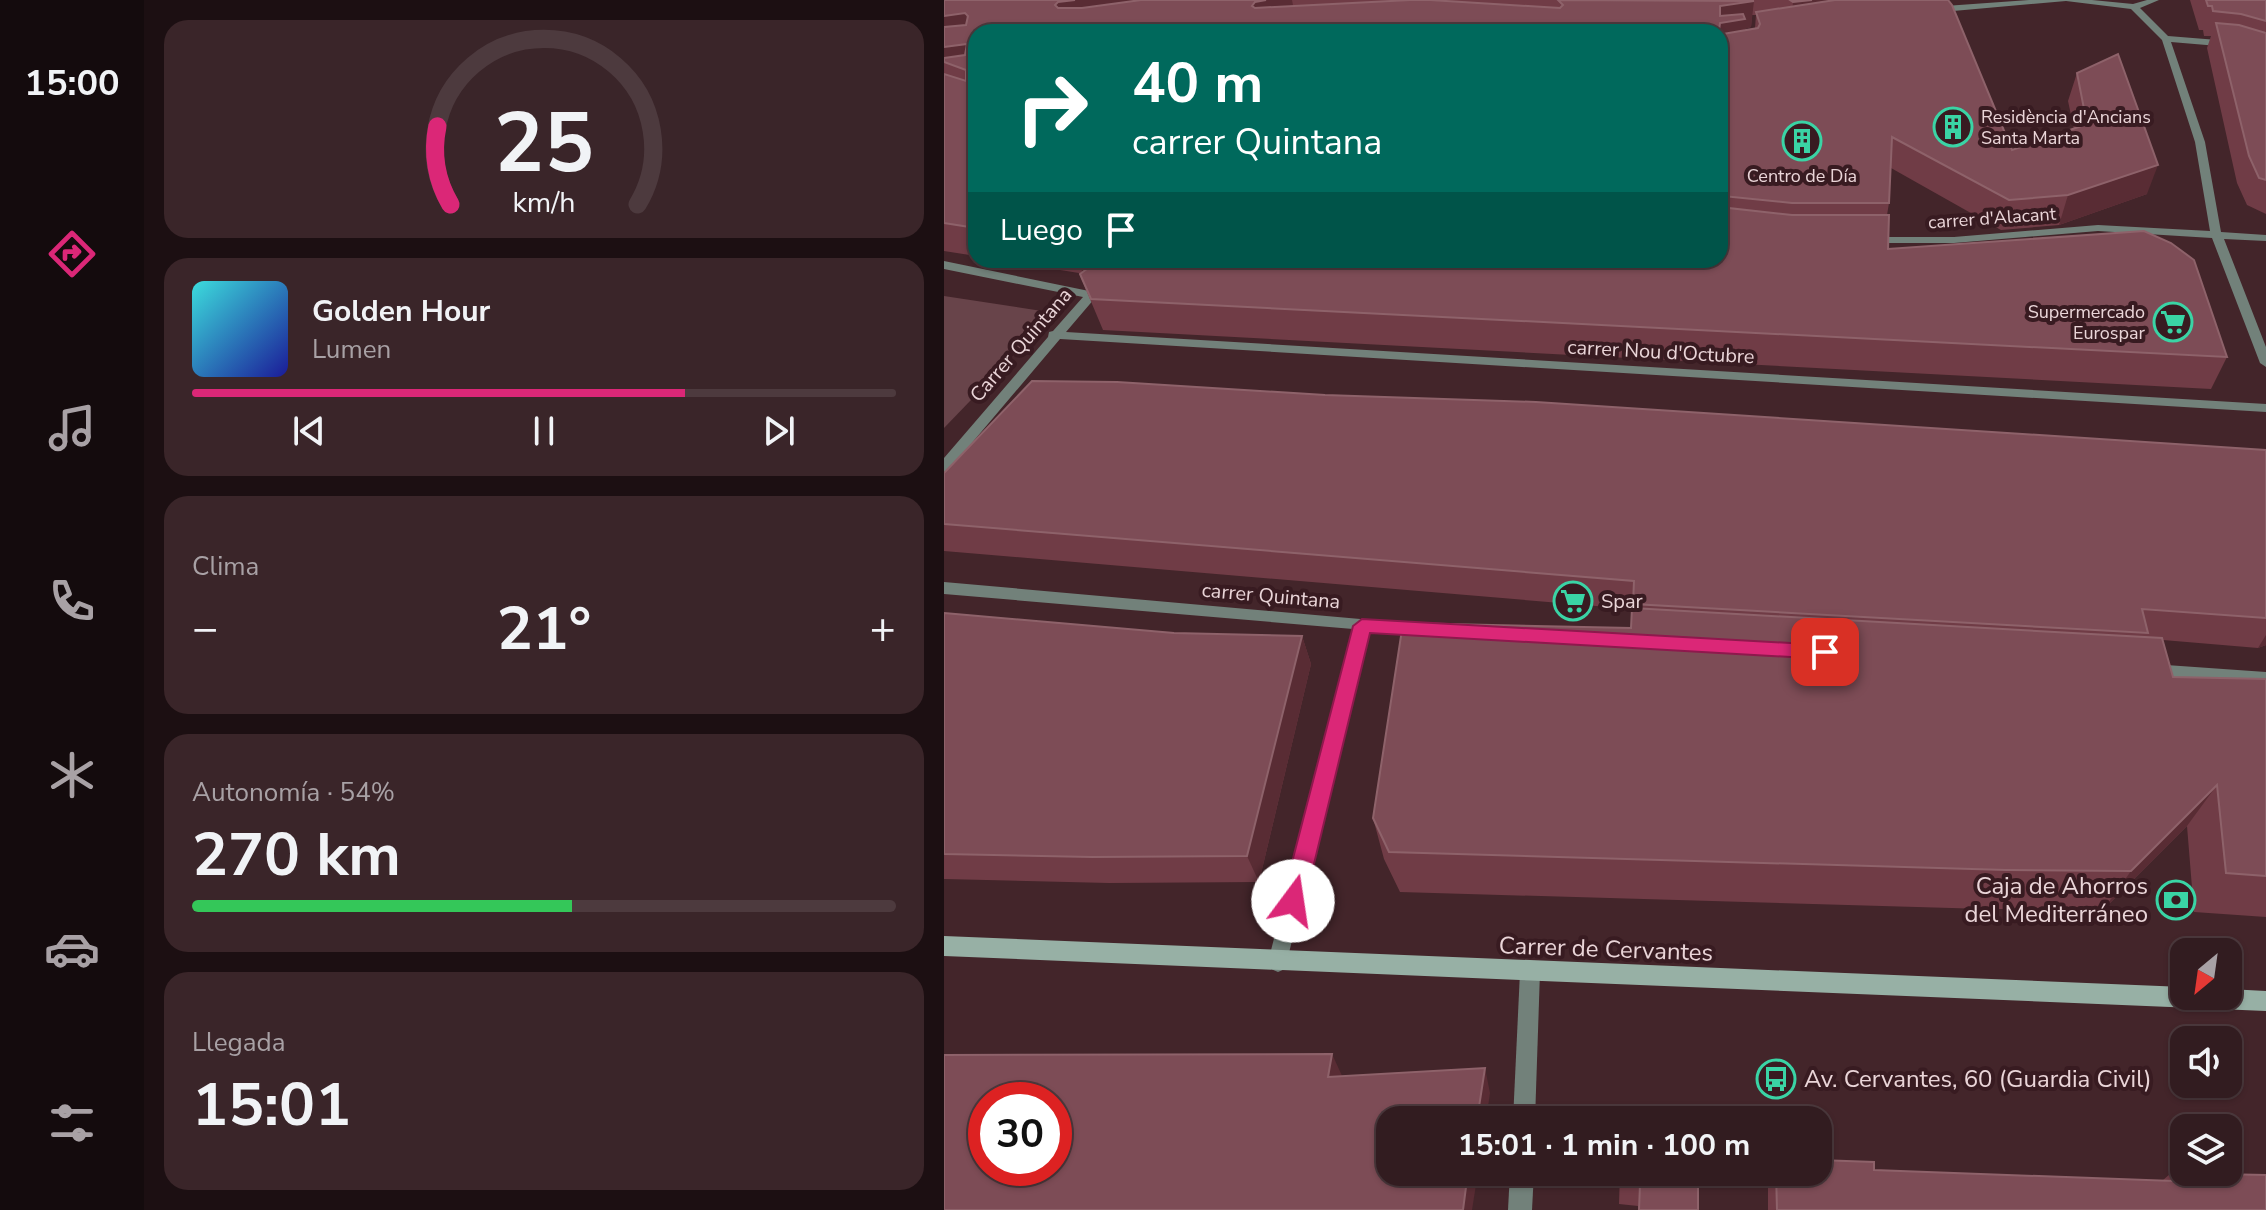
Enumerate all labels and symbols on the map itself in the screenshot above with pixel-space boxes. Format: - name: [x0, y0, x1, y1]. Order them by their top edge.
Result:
- place label: Residència d'Ancians Santa Marta: [1981, 105, 2151, 150]
- building icon: Residència d'Ancians Santa Marta: [1932, 106, 1974, 148]
- building icon: Centro de Día: [1781, 120, 1823, 162]
- place label: Centro de Día: [1747, 164, 1857, 188]
- street label: carrer d'Alacant: [1927, 202, 2057, 234]
- street label: Carrer Quintana: [964, 282, 1078, 408]
- place label: Supermercado Eurospar: [2028, 300, 2146, 345]
- supermarket icon: Supermercado Eurospar: [2152, 301, 2194, 343]
- street label: carrer Nou d'Octubre: [1567, 334, 1755, 370]
- street label: carrer Quintana: [1201, 576, 1341, 616]
- supermarket icon: Spar: [1552, 580, 1594, 622]
- place label: Spar: [1601, 588, 1643, 615]
- pin: [1791, 618, 1859, 686]
- position arrow: [1251, 859, 1335, 943]
- place label: Caja de Ahorros del Mediterráneo: [1965, 870, 2148, 930]
- bank icon: Caja de Ahorros del Mediterráneo: [2155, 879, 2197, 921]
- street label: Carrer de Cervantes: [1498, 929, 1714, 969]
- north arrow: [2170, 938, 2242, 1010]
- bus stop icon: Av. Cervantes, 60 (Guardia Civil): [1755, 1058, 1797, 1100]
- place label: Av. Cervantes, 60 (Guardia Civil): [1804, 1063, 2152, 1095]
- speed limit sign: 30: [968, 1082, 1072, 1186]

